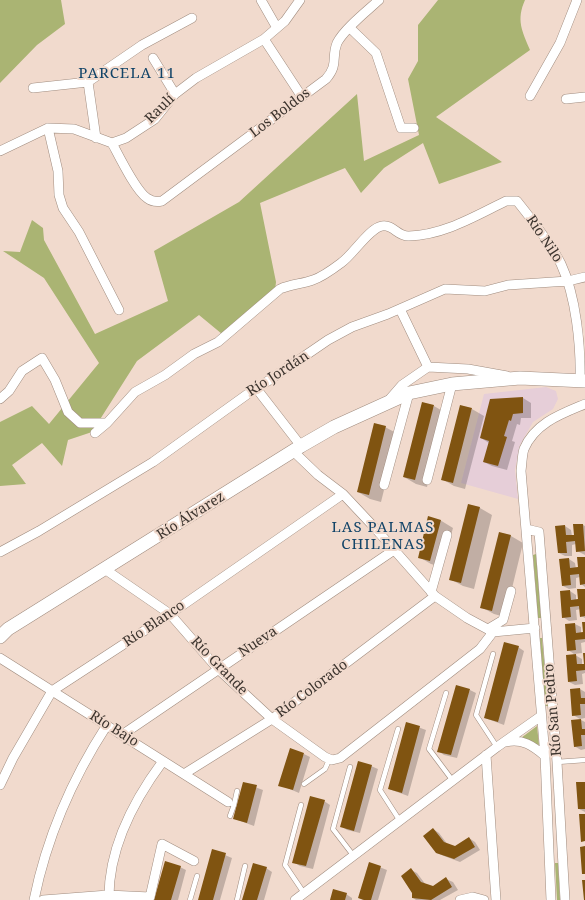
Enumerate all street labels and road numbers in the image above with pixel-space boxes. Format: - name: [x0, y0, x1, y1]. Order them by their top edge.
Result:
- street label: Los Boldos: [246, 85, 314, 141]
- street label: Raulí: [142, 91, 178, 127]
- street label: Río Nilo: [522, 212, 566, 266]
- street label: Río Jordán: [244, 348, 312, 400]
- street label: Río Álvarez: [154, 489, 228, 543]
- street label: Río Blanco: [120, 597, 188, 651]
- street label: Nueva: [235, 623, 281, 661]
- street label: Río Grande: [187, 633, 251, 699]
- street label: Río Colorado: [273, 657, 351, 721]
- street label: Río San Pedro: [541, 663, 565, 757]
- street label: Río Bajo: [86, 707, 142, 751]

